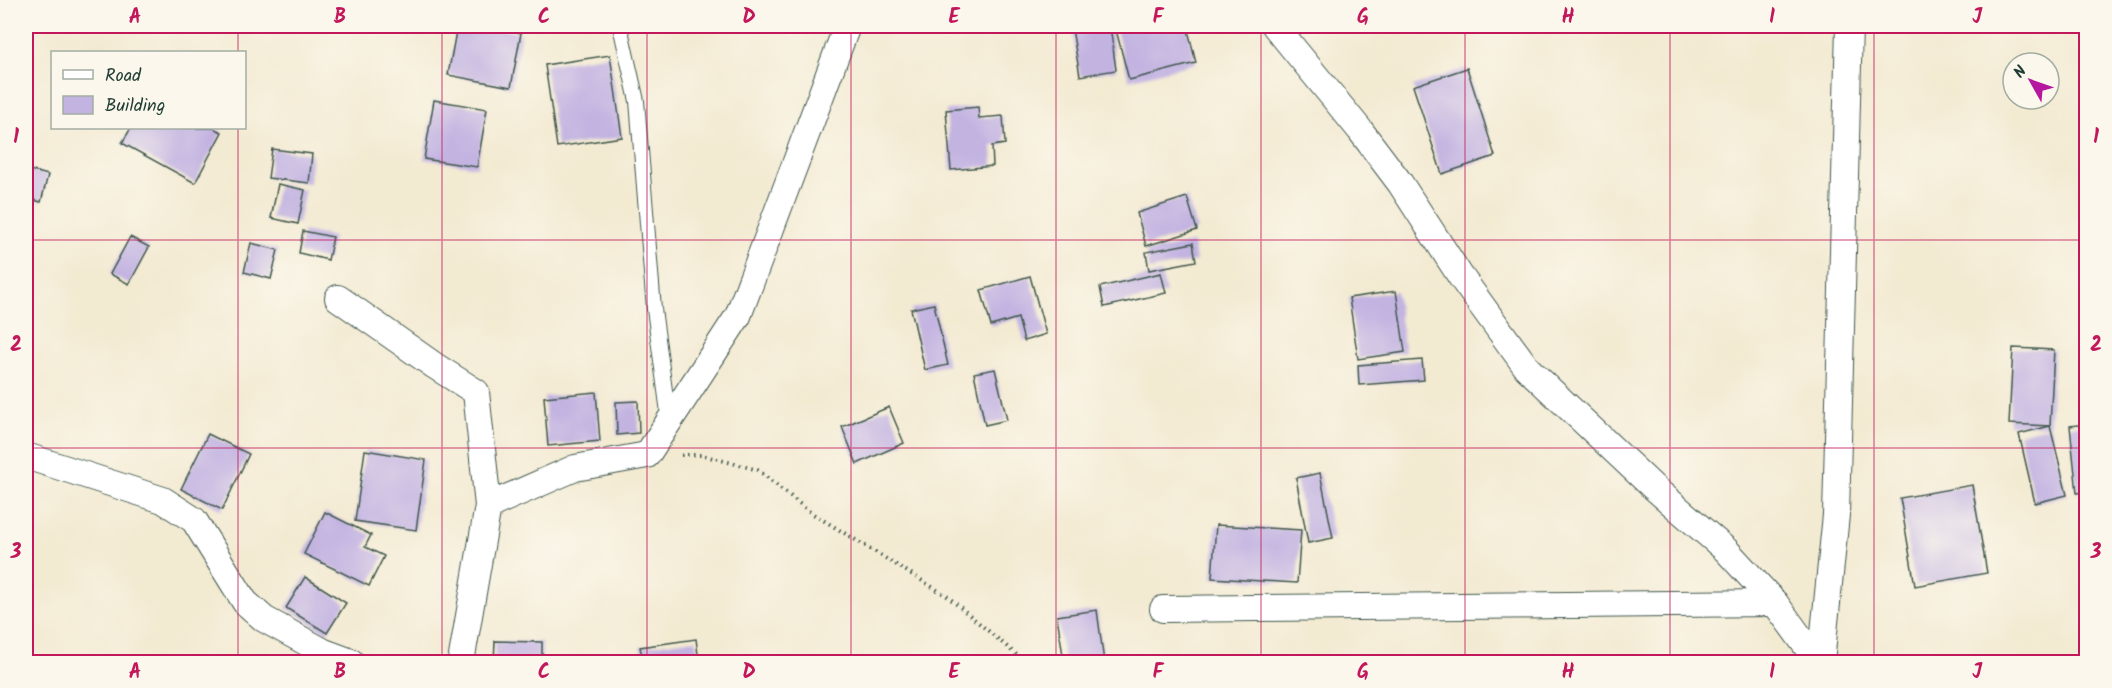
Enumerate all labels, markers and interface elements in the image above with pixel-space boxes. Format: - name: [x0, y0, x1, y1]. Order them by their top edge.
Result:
- text: A: [129, 2, 141, 34]
- text: B: [334, 2, 346, 34]
- text: C: [538, 2, 550, 34]
- text: D: [742, 2, 756, 34]
- text: E: [948, 2, 960, 34]
- text: F: [1153, 2, 1165, 34]
- text: G: [1357, 2, 1369, 34]
- text: H: [1561, 2, 1575, 34]
- text: I: [1769, 2, 1775, 34]
- text: J: [1972, 2, 1983, 34]
- legend: [51, 51, 246, 129]
- north arrow: [2001, 51, 2061, 111]
- text: N: [2008, 60, 2033, 84]
- text: Road: [105, 62, 142, 91]
- text: Building: [105, 92, 165, 121]
- text: 1: [13, 122, 19, 154]
- text: 1: [2093, 122, 2099, 154]
- text: 2: [10, 330, 22, 362]
- text: 2: [2090, 330, 2102, 362]
- text: 3: [10, 537, 22, 569]
- text: 3: [2090, 537, 2102, 569]
- text: A: [129, 657, 141, 688]
- text: B: [334, 657, 346, 688]
- text: C: [538, 657, 550, 688]
- text: D: [742, 657, 756, 688]
- text: E: [948, 657, 960, 688]
- text: F: [1153, 657, 1165, 688]
- text: G: [1357, 657, 1369, 688]
- text: H: [1561, 657, 1575, 688]
- text: I: [1769, 657, 1775, 688]
- text: J: [1972, 657, 1983, 688]

